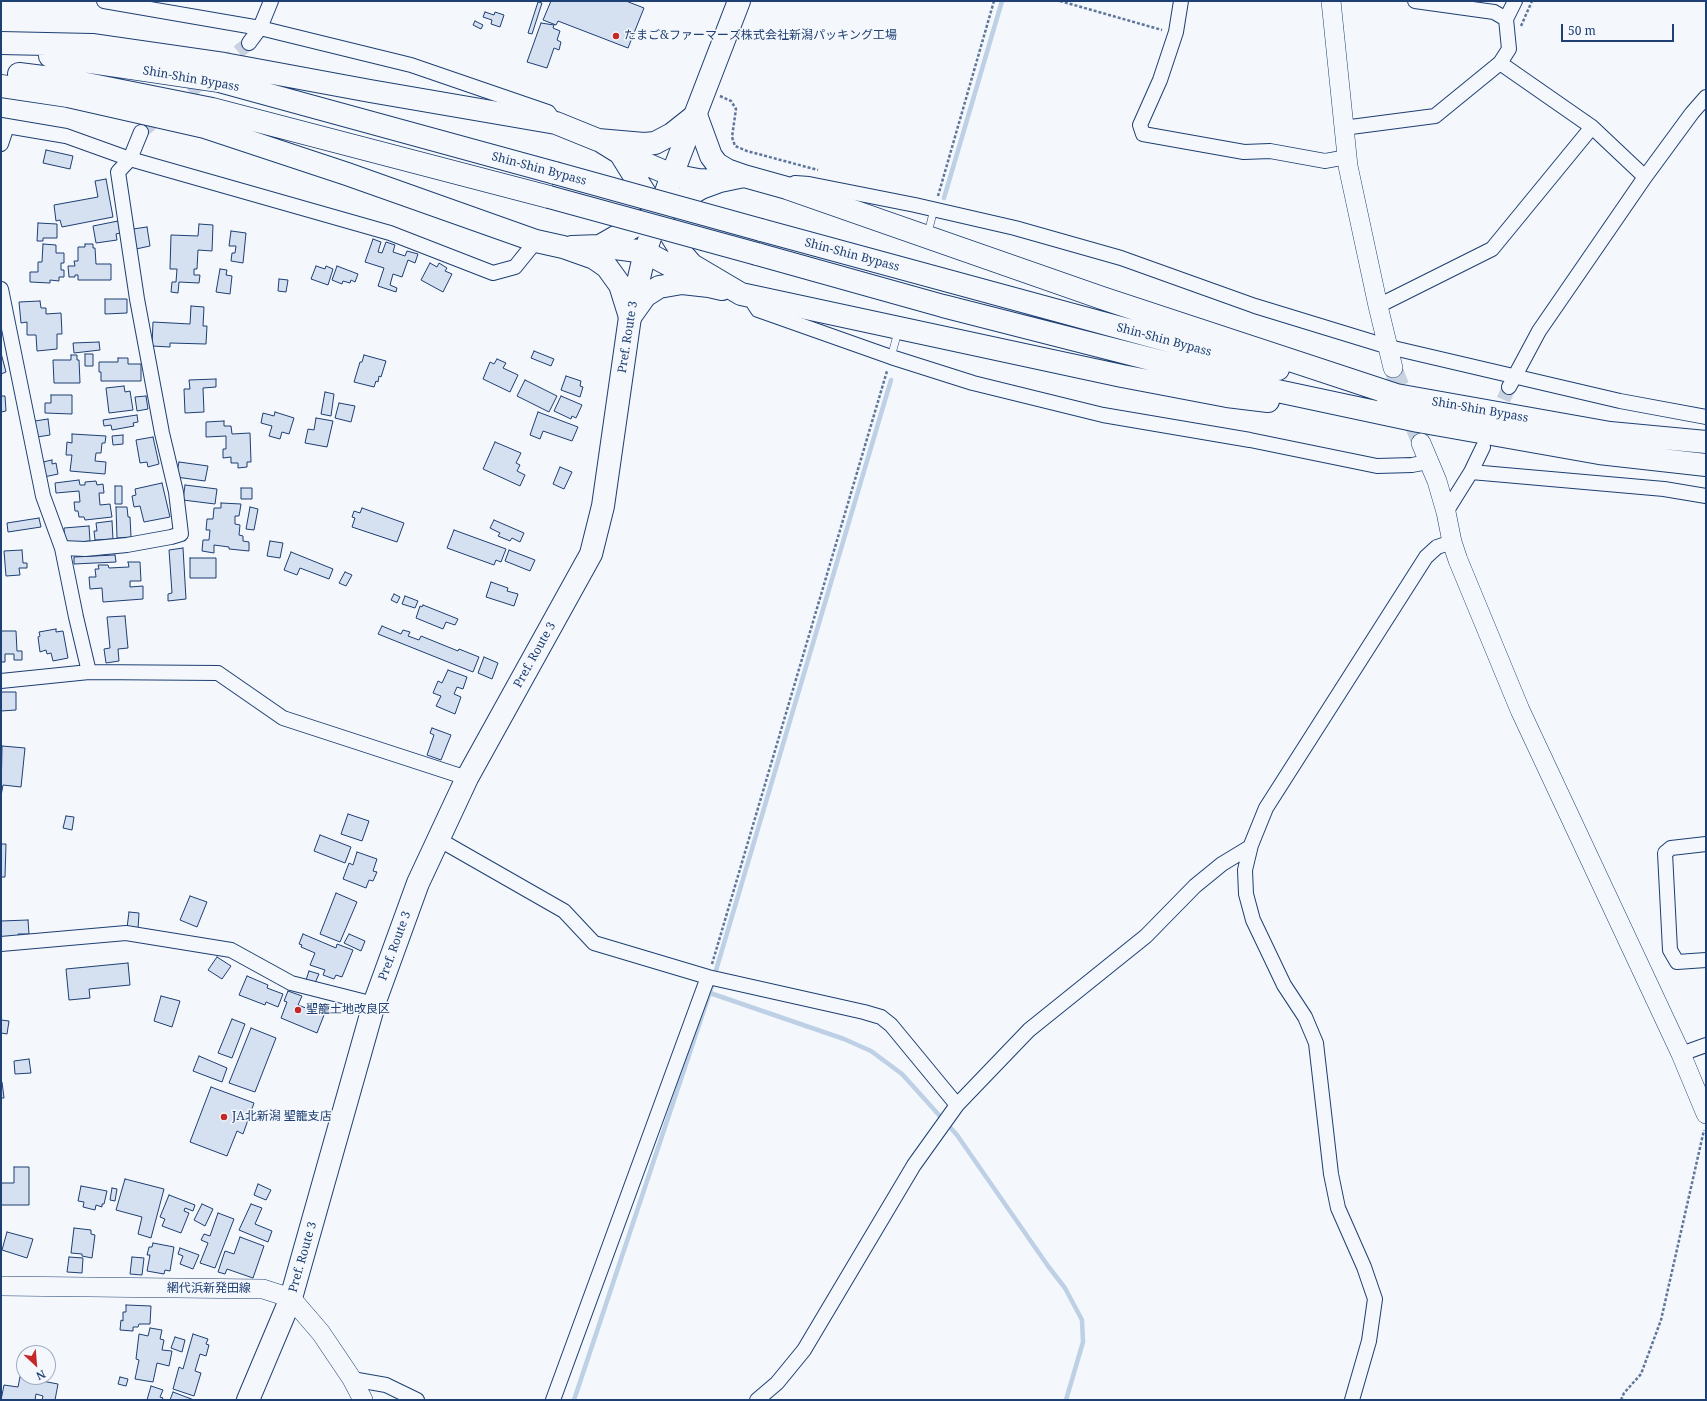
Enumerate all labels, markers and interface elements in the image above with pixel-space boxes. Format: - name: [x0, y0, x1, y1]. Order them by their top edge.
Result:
- scale bar: [1563, 16, 1676, 42]
- text: 50 m: [1568, 22, 1596, 39]
- place label: たまご&ファーマーズ株式会社新潟パッキング工場: [624, 29, 897, 43]
- marker: たまご&ファーマーズ株式会社新潟パッキング工場: [611, 31, 621, 41]
- street label: Shin-Shin Bypass: [142, 63, 240, 95]
- street label: Shin-Shin Bypass: [490, 149, 588, 189]
- street label: Shin-Shin Bypass: [803, 235, 901, 275]
- street label: Pref. Route 3: [615, 300, 641, 374]
- street label: Shin-Shin Bypass: [1115, 320, 1213, 360]
- street label: Shin-Shin Bypass: [1431, 394, 1529, 426]
- street label: Pref. Route 3: [511, 620, 559, 690]
- street label: Pref. Route 3: [376, 909, 414, 983]
- place label: 聖籠土地改良区: [306, 1003, 390, 1017]
- marker: 聖籠土地改良区: [293, 1005, 303, 1015]
- place label: JA北新潟 聖籠支店: [232, 1110, 332, 1124]
- marker: JA北新潟 聖籠支店: [219, 1112, 229, 1122]
- street label: Pref. Route 3: [286, 1220, 320, 1294]
- street label: 網代浜新発田線: [167, 1282, 251, 1296]
- north arrow: [16, 1345, 56, 1385]
- text: N: [34, 1367, 48, 1384]

